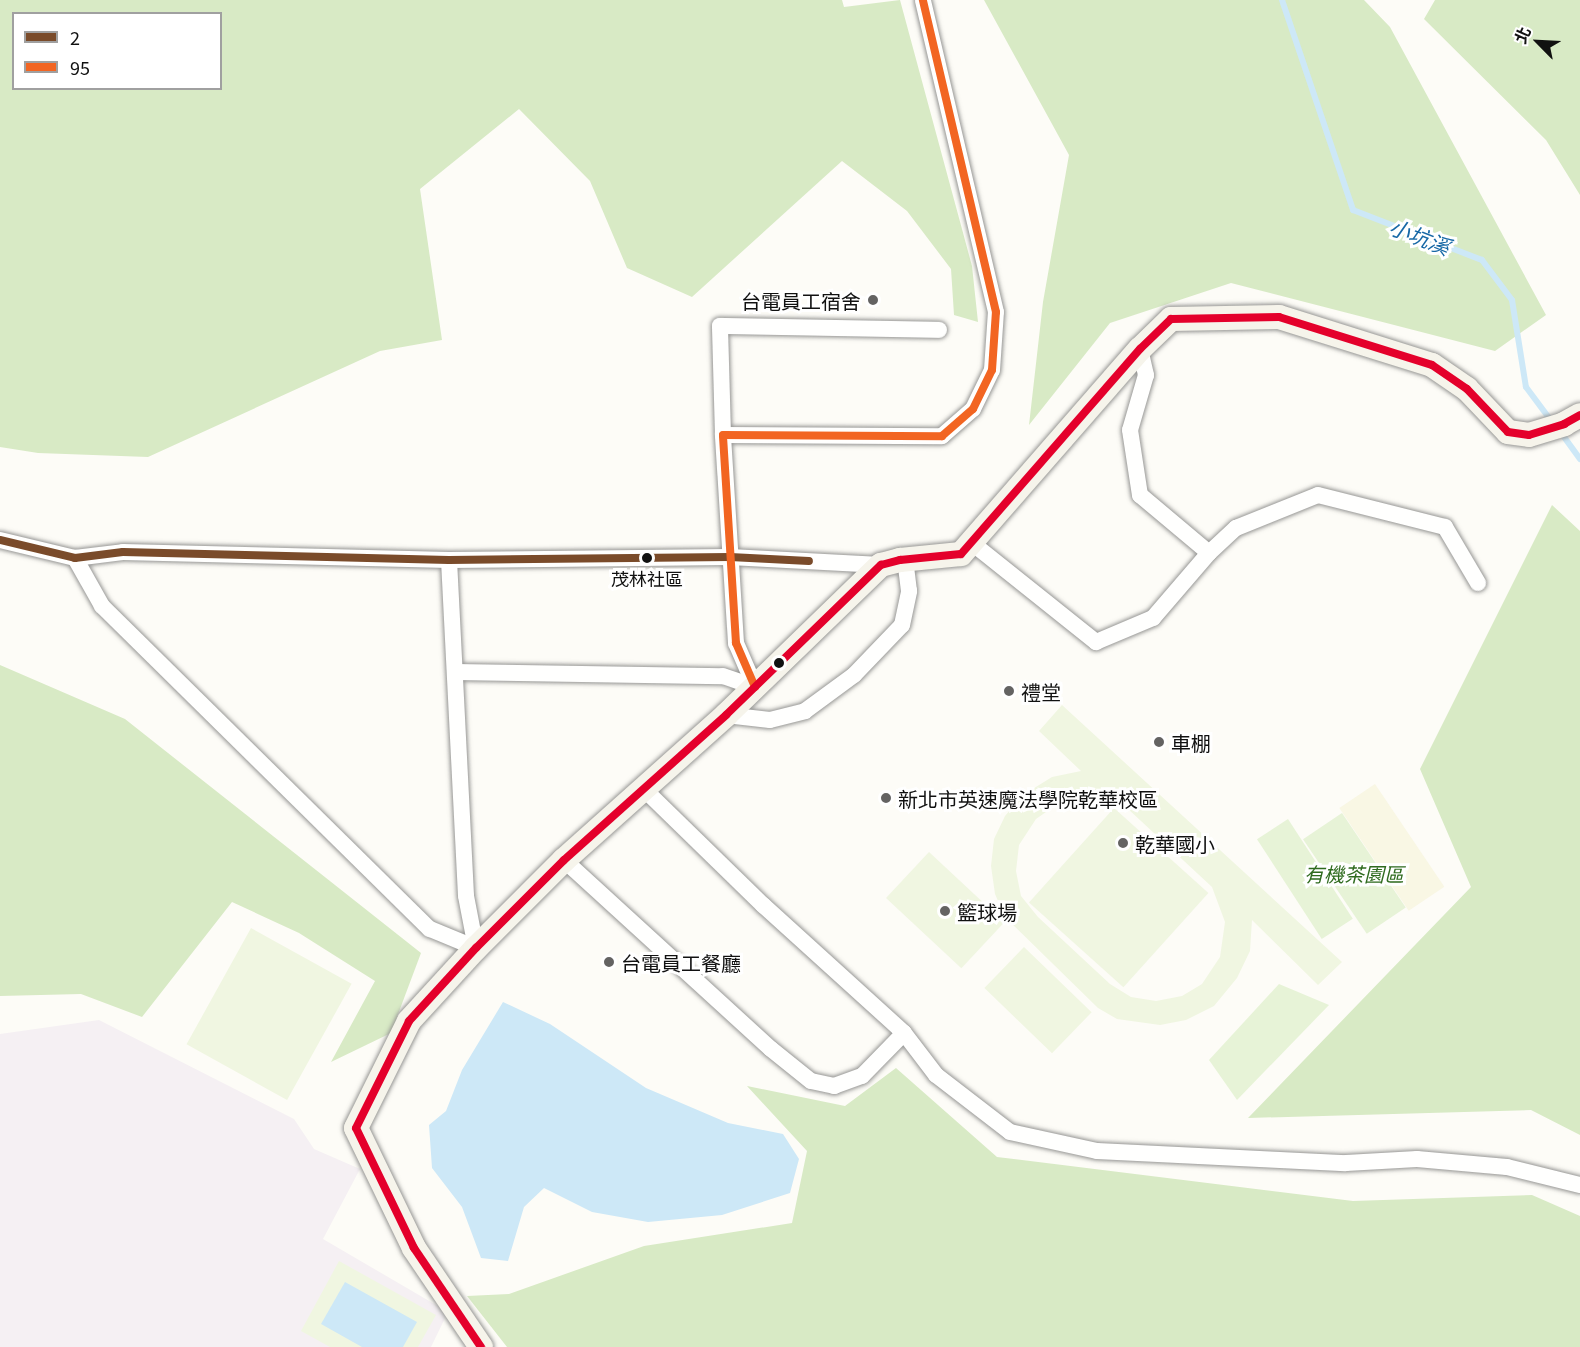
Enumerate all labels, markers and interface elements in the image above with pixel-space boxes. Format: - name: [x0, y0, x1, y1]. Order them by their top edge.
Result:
- legend: [12, 12, 222, 90]
- north arrow: [1508, 12, 1568, 72]
- text: 北: [1507, 22, 1536, 47]
- text: 2: [70, 24, 80, 50]
- text: 95: [70, 54, 90, 80]
- water label: 小坑溪: [1386, 213, 1454, 259]
- place label: 台電員工宿舍: [741, 288, 861, 312]
- marker: 台電員工宿舍: [866, 293, 880, 307]
- marker: 茂林社區: [641, 552, 653, 564]
- place label: 茂林社區: [611, 567, 683, 589]
- unlabelled marker: [773, 657, 785, 669]
- place label: 禮堂: [1021, 679, 1061, 703]
- marker: 禮堂: [1002, 684, 1016, 698]
- place label: 車棚: [1171, 730, 1211, 754]
- marker: 車棚: [1152, 735, 1166, 749]
- place label: 新北市英速魔法學院乾華校區: [898, 786, 1158, 810]
- marker: 新北市英速魔法學院乾華校區: [879, 791, 893, 805]
- place label: 乾華國小: [1135, 831, 1215, 855]
- marker: 乾華國小: [1116, 836, 1130, 850]
- park label: 有機茶園區: [1304, 861, 1404, 885]
- place label: 籃球場: [957, 899, 1017, 923]
- marker: 籃球場: [938, 904, 952, 918]
- place label: 台電員工餐廳: [621, 950, 741, 974]
- marker: 台電員工餐廳: [602, 955, 616, 969]

